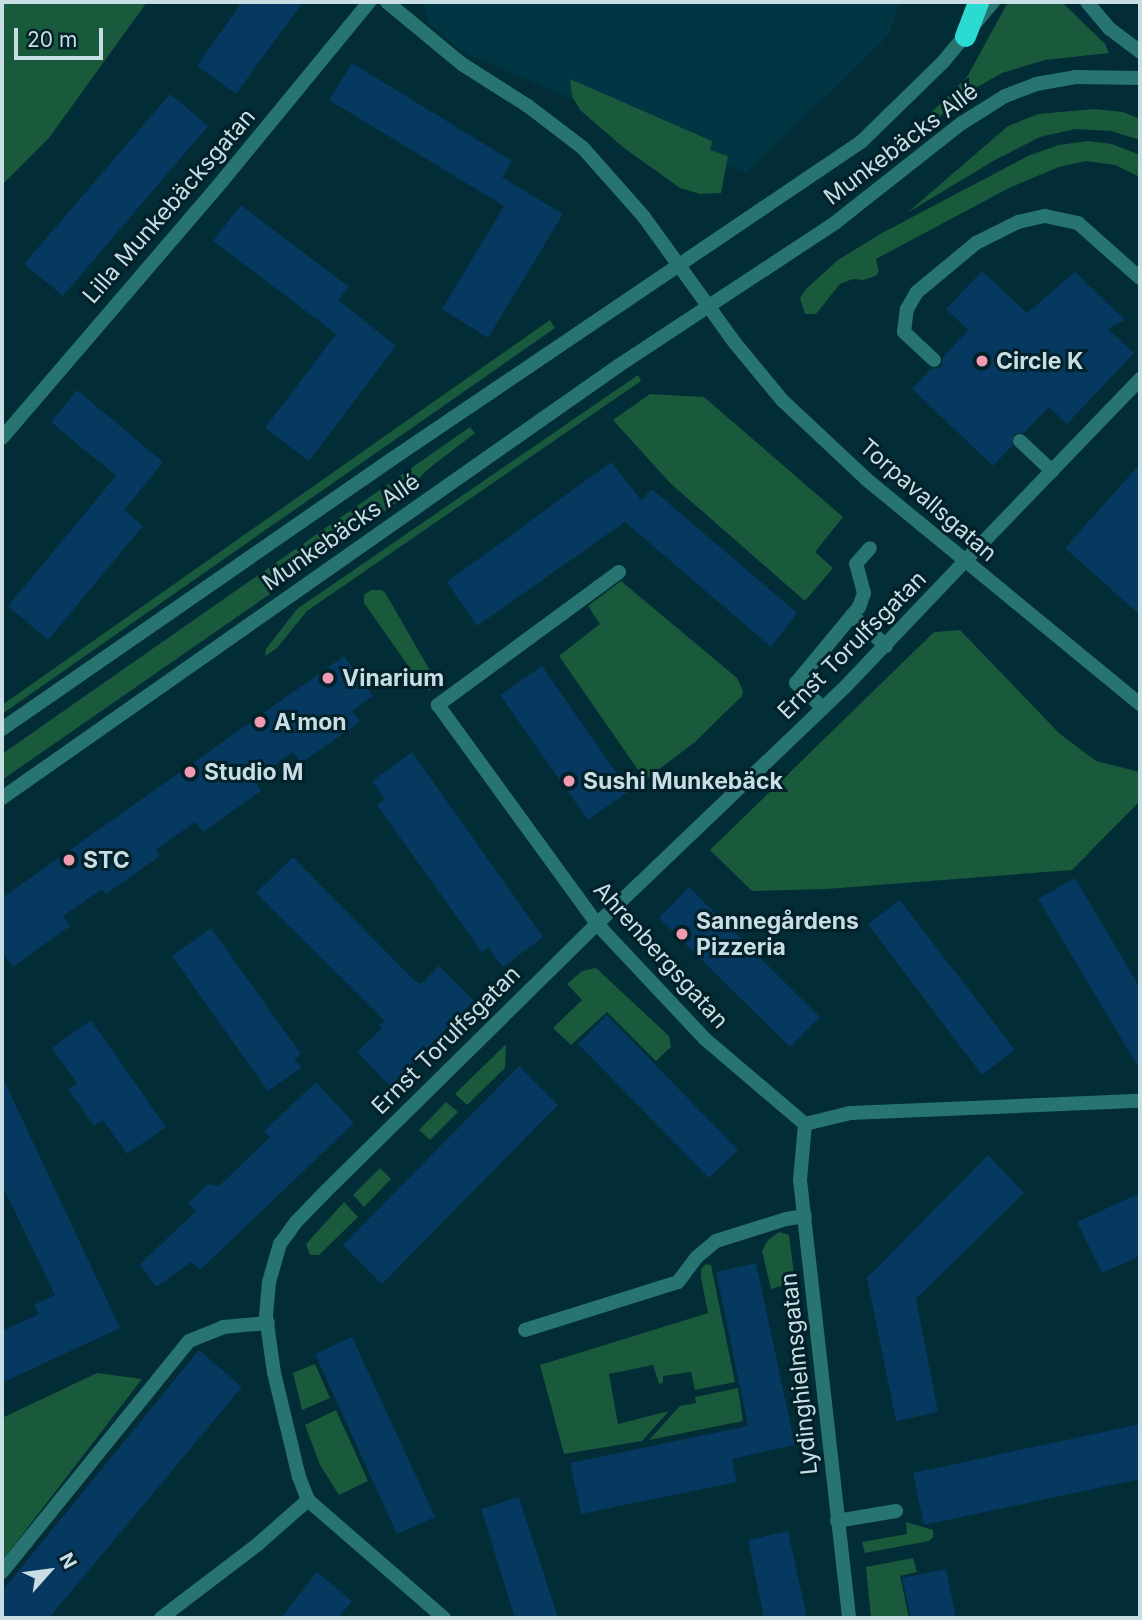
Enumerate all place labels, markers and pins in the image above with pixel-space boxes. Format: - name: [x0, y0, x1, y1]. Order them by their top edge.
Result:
- place label: Circle K: [996, 347, 1084, 375]
- marker: Circle K: [974, 353, 990, 369]
- place label: Vinarium: [342, 664, 444, 692]
- marker: Vinarium: [320, 670, 336, 686]
- place label: A'mon: [274, 708, 347, 736]
- marker: A'mon: [252, 714, 268, 730]
- place label: Studio M: [204, 758, 304, 786]
- marker: Studio M: [182, 764, 198, 780]
- place label: Sushi Munkebäck: [583, 767, 783, 795]
- marker: Sushi Munkebäck: [561, 773, 577, 789]
- place label: STC: [83, 846, 130, 874]
- marker: STC: [61, 852, 77, 868]
- place label: Sannegårdens Pizzeria: [696, 907, 859, 961]
- marker: Sannegårdens Pizzeria: [674, 926, 690, 942]

